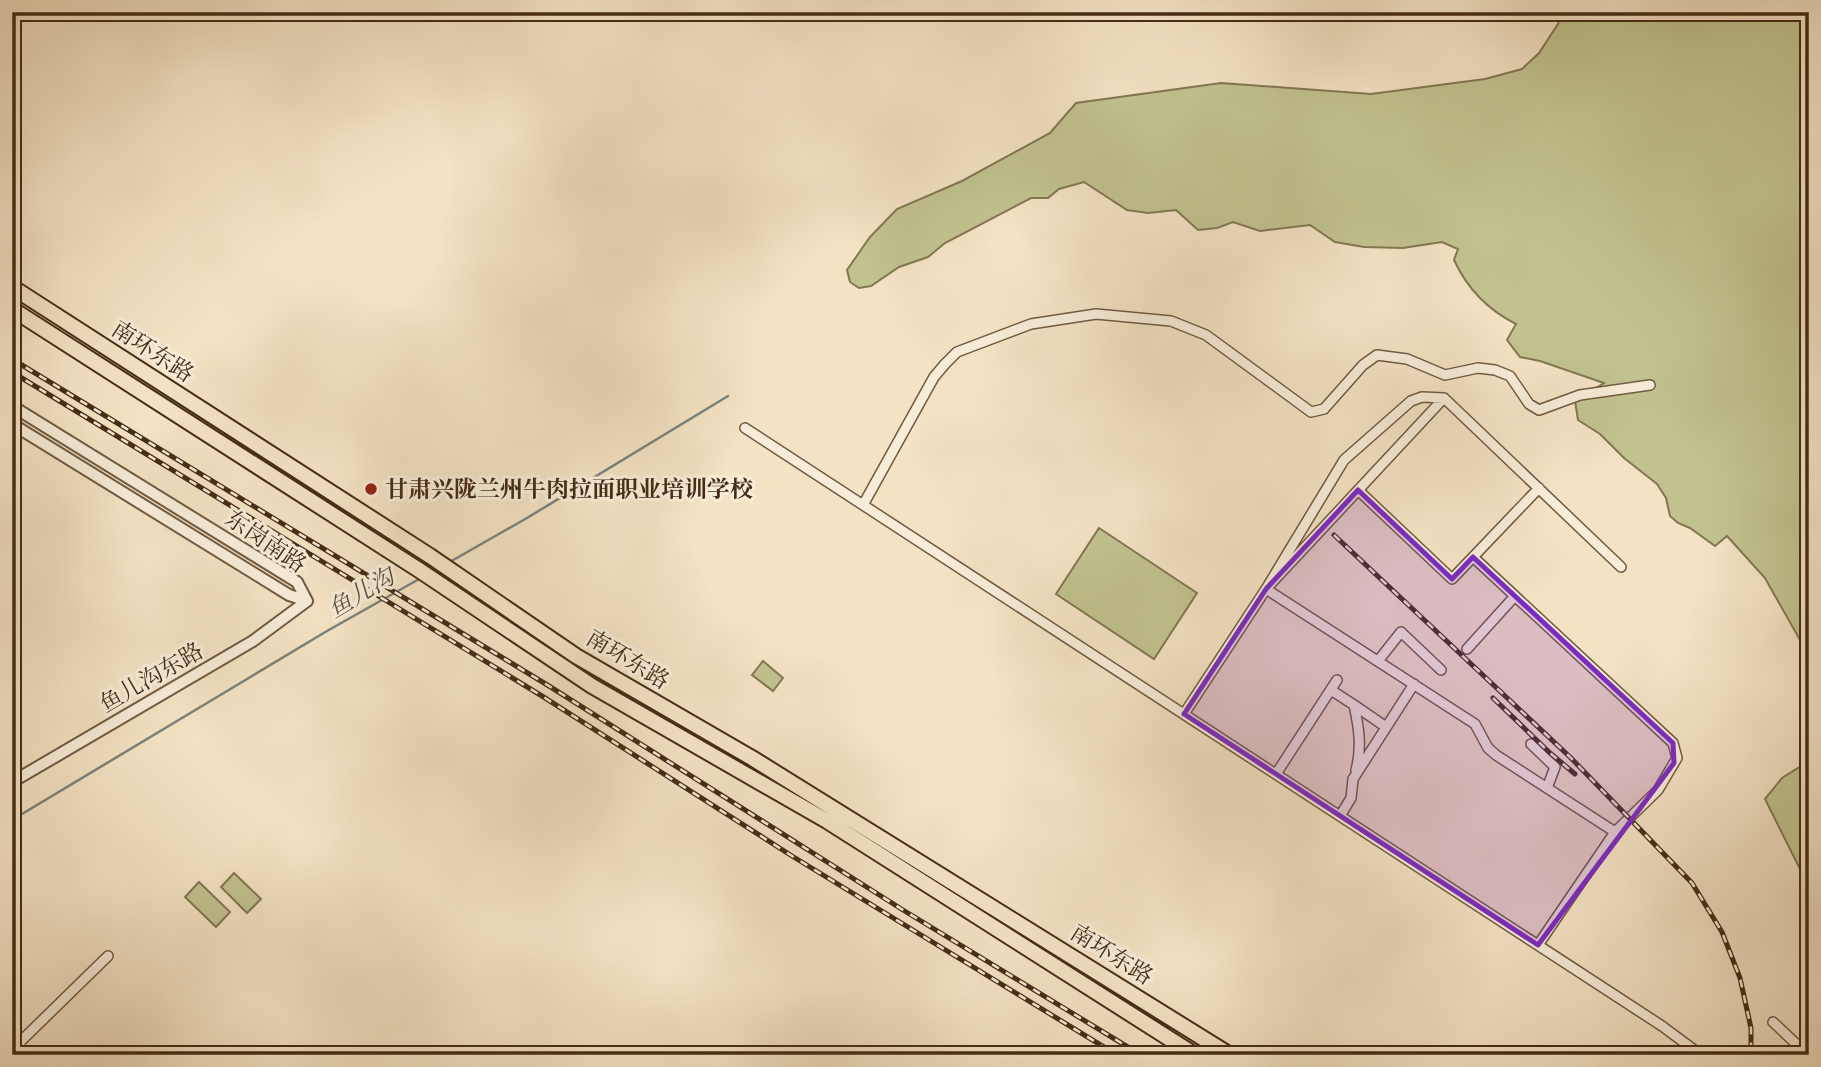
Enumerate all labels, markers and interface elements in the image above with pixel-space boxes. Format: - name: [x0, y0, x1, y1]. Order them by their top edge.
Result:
- street label: 南环东路: [106, 313, 200, 389]
- place label: 甘肃兴陇兰州牛肉拉面职业培训学校: [385, 474, 753, 505]
- marker: 甘肃兴陇兰州牛肉拉面职业培训学校: [363, 481, 379, 497]
- street label: 东岗南路: [219, 503, 313, 580]
- water label: 鱼儿沟: [322, 559, 404, 626]
- street label: 南环东路: [580, 622, 675, 696]
- street label: 鱼儿沟东路: [94, 635, 209, 720]
- street label: 南环东路: [1065, 917, 1159, 992]

